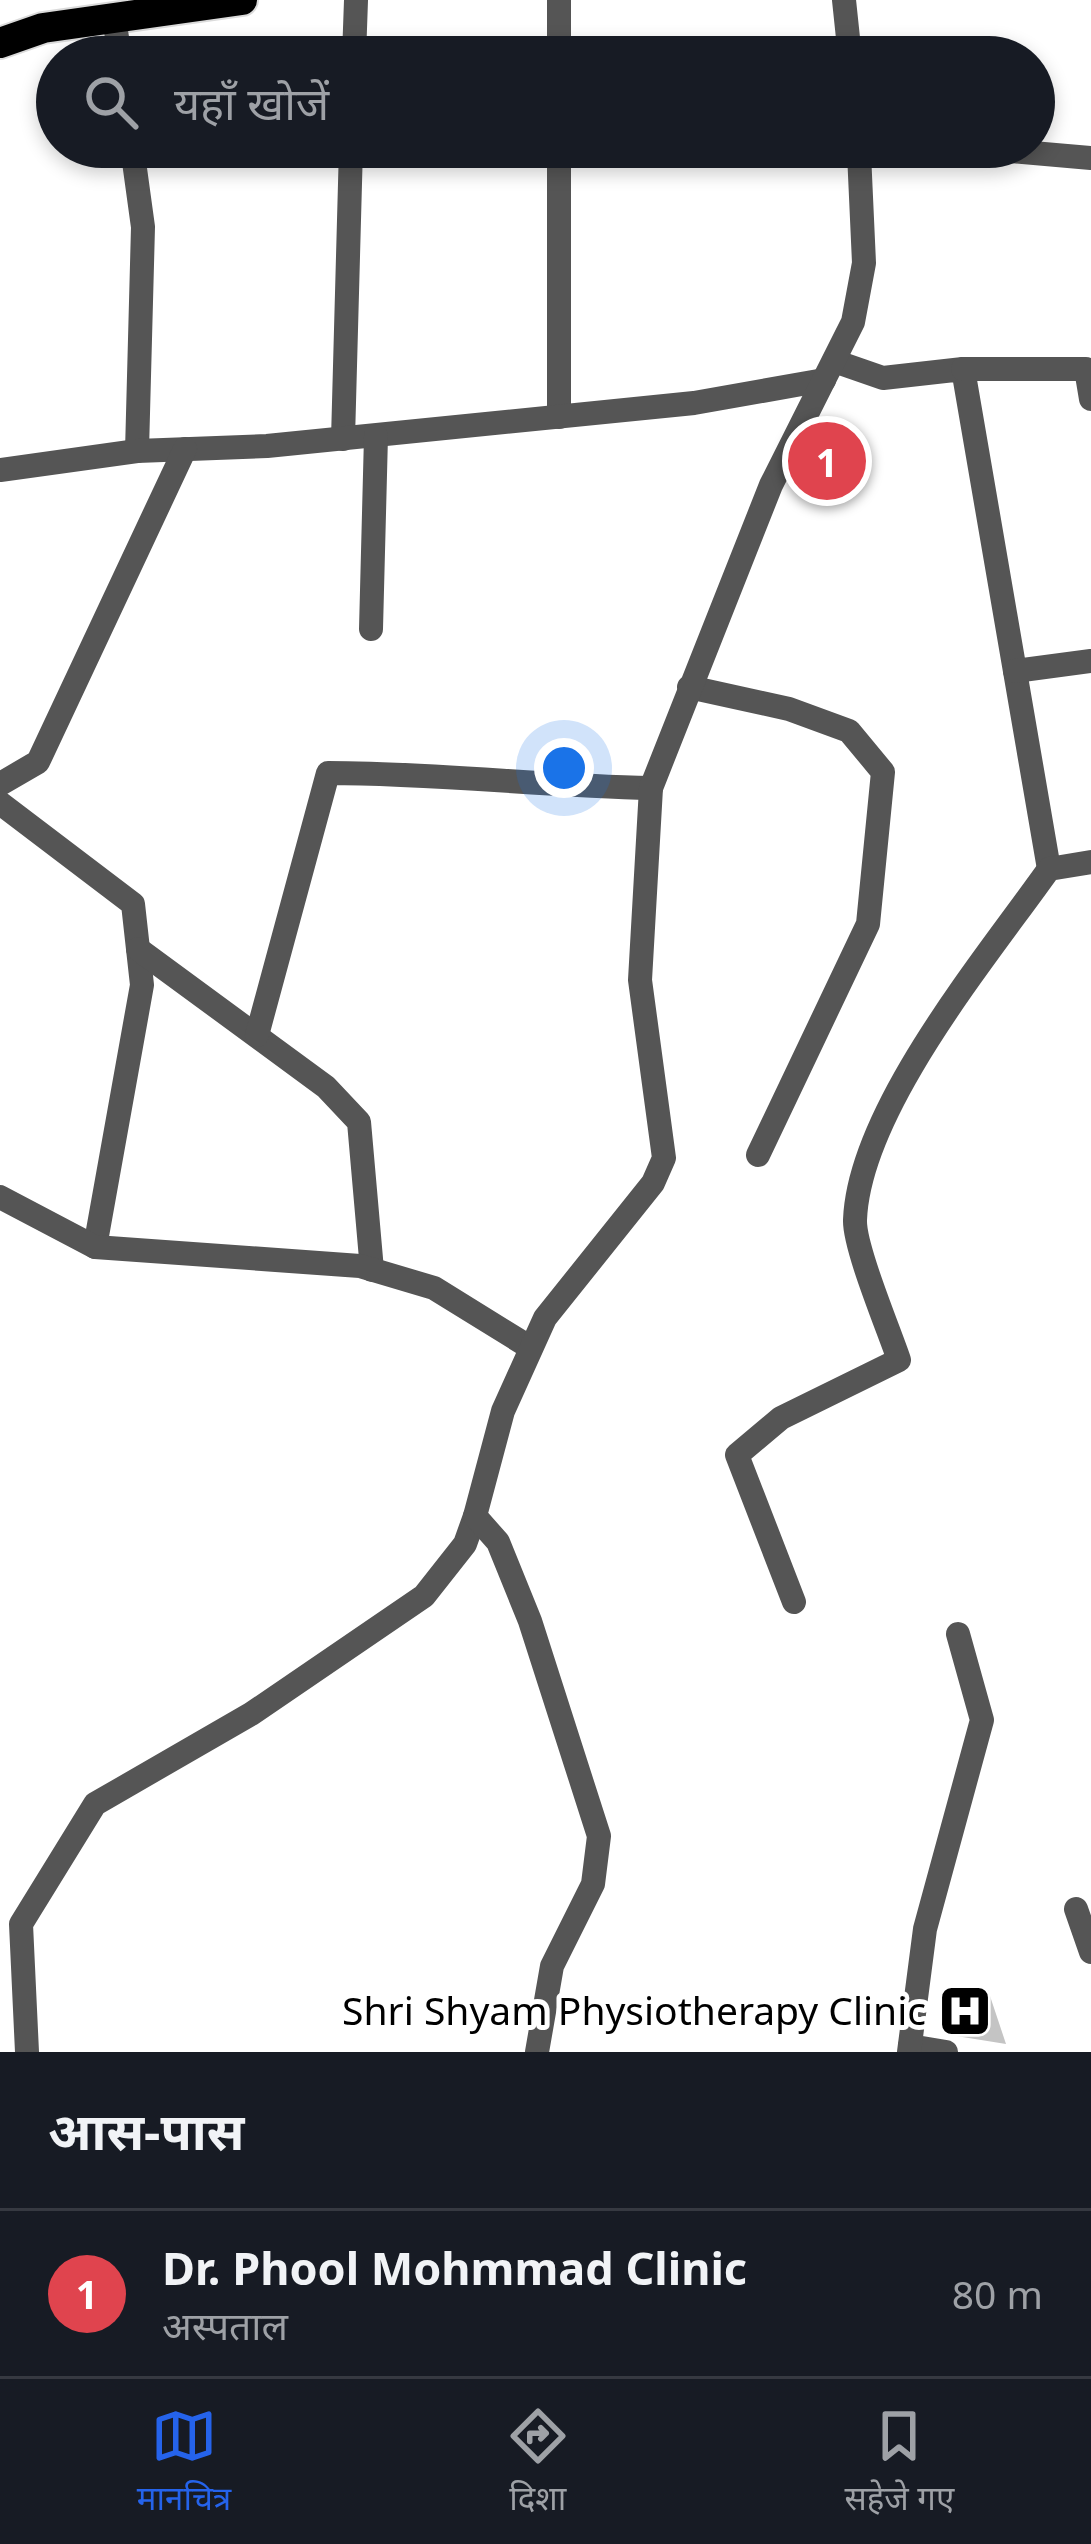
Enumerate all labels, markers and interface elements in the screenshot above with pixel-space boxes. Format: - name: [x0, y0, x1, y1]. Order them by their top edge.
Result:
- search box: [36, 36, 1055, 168]
- icon: search: [78, 69, 144, 135]
- text: यहाँ खोजें: [174, 72, 329, 133]
- pin: 1: [788, 416, 866, 506]
- your location: [534, 738, 594, 798]
- place label: Shri Shyam Physiotherapy Clinic: [342, 1983, 926, 2036]
- hospital icon: Shri Shyam Physiotherapy Clinic: [937, 1983, 993, 2039]
- text: आस-पास: [48, 2095, 244, 2165]
- text: Dr. Phool Mohmmad Clinic: [162, 2237, 747, 2298]
- text: 1: [76, 2267, 98, 2320]
- text: 80 m: [952, 2267, 1043, 2320]
- text: अस्पताल: [162, 2298, 288, 2351]
- tab: मानचित्र: [137, 2403, 231, 2520]
- tab: दिशा: [505, 2403, 571, 2520]
- tab: सहेजे गए: [844, 2403, 954, 2520]

